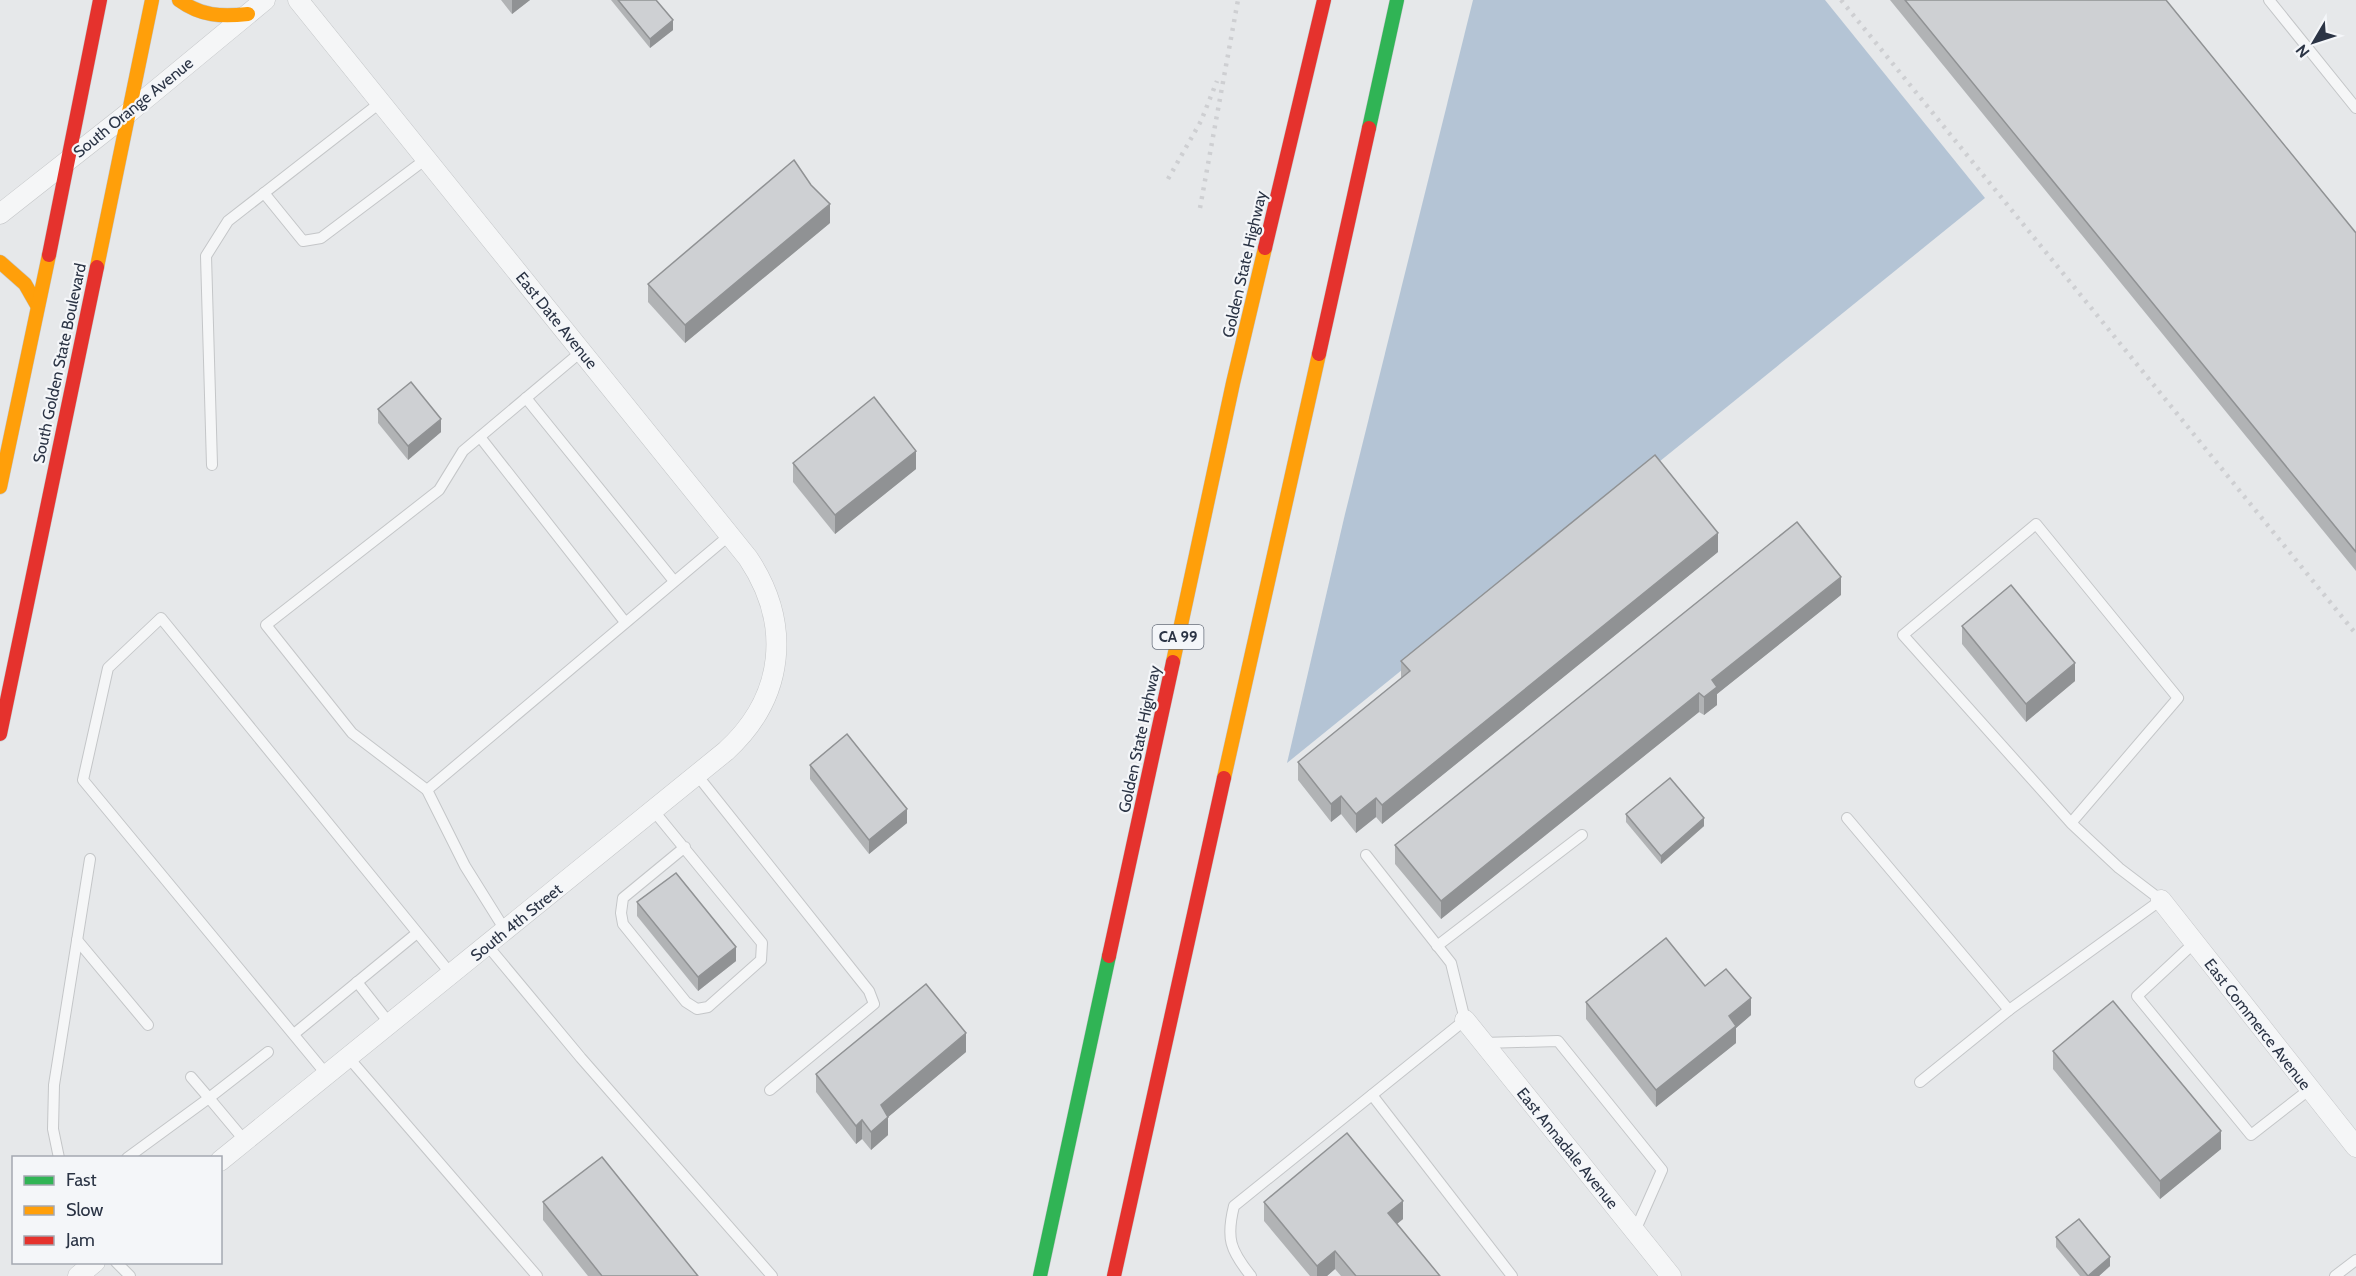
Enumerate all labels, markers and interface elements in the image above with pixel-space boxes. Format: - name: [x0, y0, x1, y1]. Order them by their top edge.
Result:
- north arrow: [2284, 12, 2344, 72]
- text: N: [2292, 41, 2314, 61]
- street label: South Orange Avenue: [70, 53, 197, 161]
- street label: Golden State Highway: [1218, 189, 1271, 339]
- street label: South Golden State Boulevard: [29, 261, 90, 465]
- street label: East Date Avenue: [512, 268, 601, 373]
- road number: CA 99: [1152, 625, 1204, 649]
- street label: Golden State Highway: [1115, 664, 1164, 814]
- street label: South 4th Street: [467, 879, 566, 965]
- street label: East Commerce Avenue: [2200, 955, 2315, 1094]
- street label: East Annadale Avenue: [1513, 1084, 1622, 1213]
- legend: [12, 1156, 222, 1264]
- text: Fast: [66, 1169, 97, 1191]
- text: Slow: [66, 1199, 103, 1221]
- text: Jam: [65, 1229, 95, 1251]

